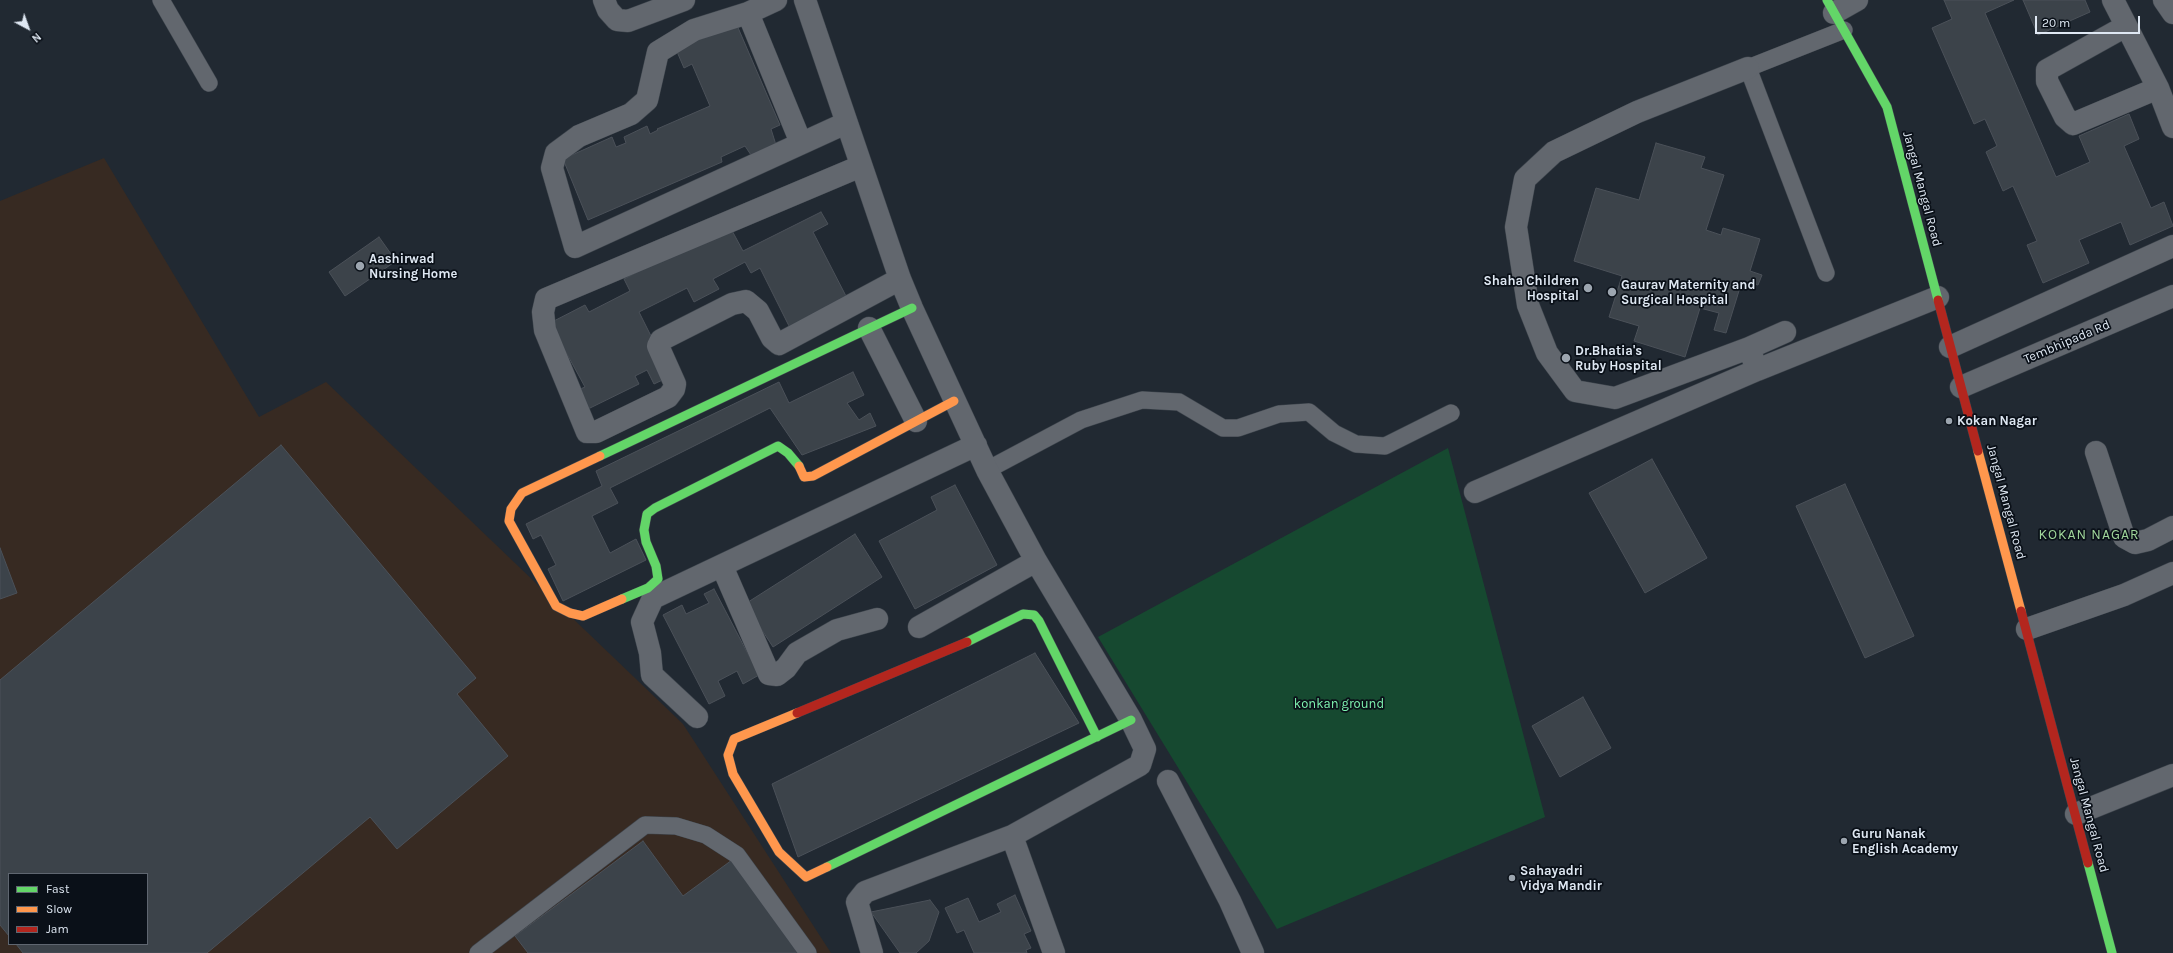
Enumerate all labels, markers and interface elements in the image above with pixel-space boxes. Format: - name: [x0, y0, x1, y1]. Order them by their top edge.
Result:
- north arrow: [8, 8, 48, 48]
- scale bar: [2037, 8, 2142, 34]
- text: 20 m: [2042, 16, 2070, 30]
- text: N: [29, 30, 43, 45]
- street label: Jangal Mangal Road: [1899, 130, 1945, 248]
- place label: Aashirwad Nursing Home: [369, 251, 457, 282]
- marker: Aashirwad Nursing Home: [354, 260, 366, 272]
- place label: Shaha Children Hospital: [1483, 273, 1579, 304]
- place label: Gaurav Maternity and Surgical Hospital: [1621, 277, 1755, 308]
- marker: Shaha Children Hospital: [1582, 282, 1594, 294]
- marker: Gaurav Maternity and Surgical Hospital: [1606, 286, 1618, 298]
- street label: Tembhipada Rd: [2022, 317, 2112, 367]
- place label: Dr.Bhatia's Ruby Hospital: [1575, 343, 1662, 374]
- marker: Dr.Bhatia's Ruby Hospital: [1560, 352, 1572, 364]
- place label: Kokan Nagar: [1957, 413, 2037, 429]
- marker: Kokan Nagar: [1944, 416, 1954, 426]
- street label: Jangal Mangal Road: [1983, 443, 2029, 561]
- district label: KOKAN NAGAR: [2038, 527, 2140, 543]
- park label: konkan ground: [1294, 696, 1384, 712]
- street label: Jangal Mangal Road: [2066, 756, 2112, 874]
- place label: Guru Nanak English Academy: [1852, 826, 1958, 857]
- marker: Guru Nanak English Academy: [1839, 836, 1849, 846]
- place label: Sahayadri Vidya Mandir: [1520, 863, 1602, 894]
- legend: [8, 873, 148, 945]
- marker: Sahayadri Vidya Mandir: [1507, 873, 1517, 883]
- text: Fast: [46, 882, 69, 896]
- text: Slow: [46, 902, 72, 916]
- text: Jam: [46, 922, 69, 936]

